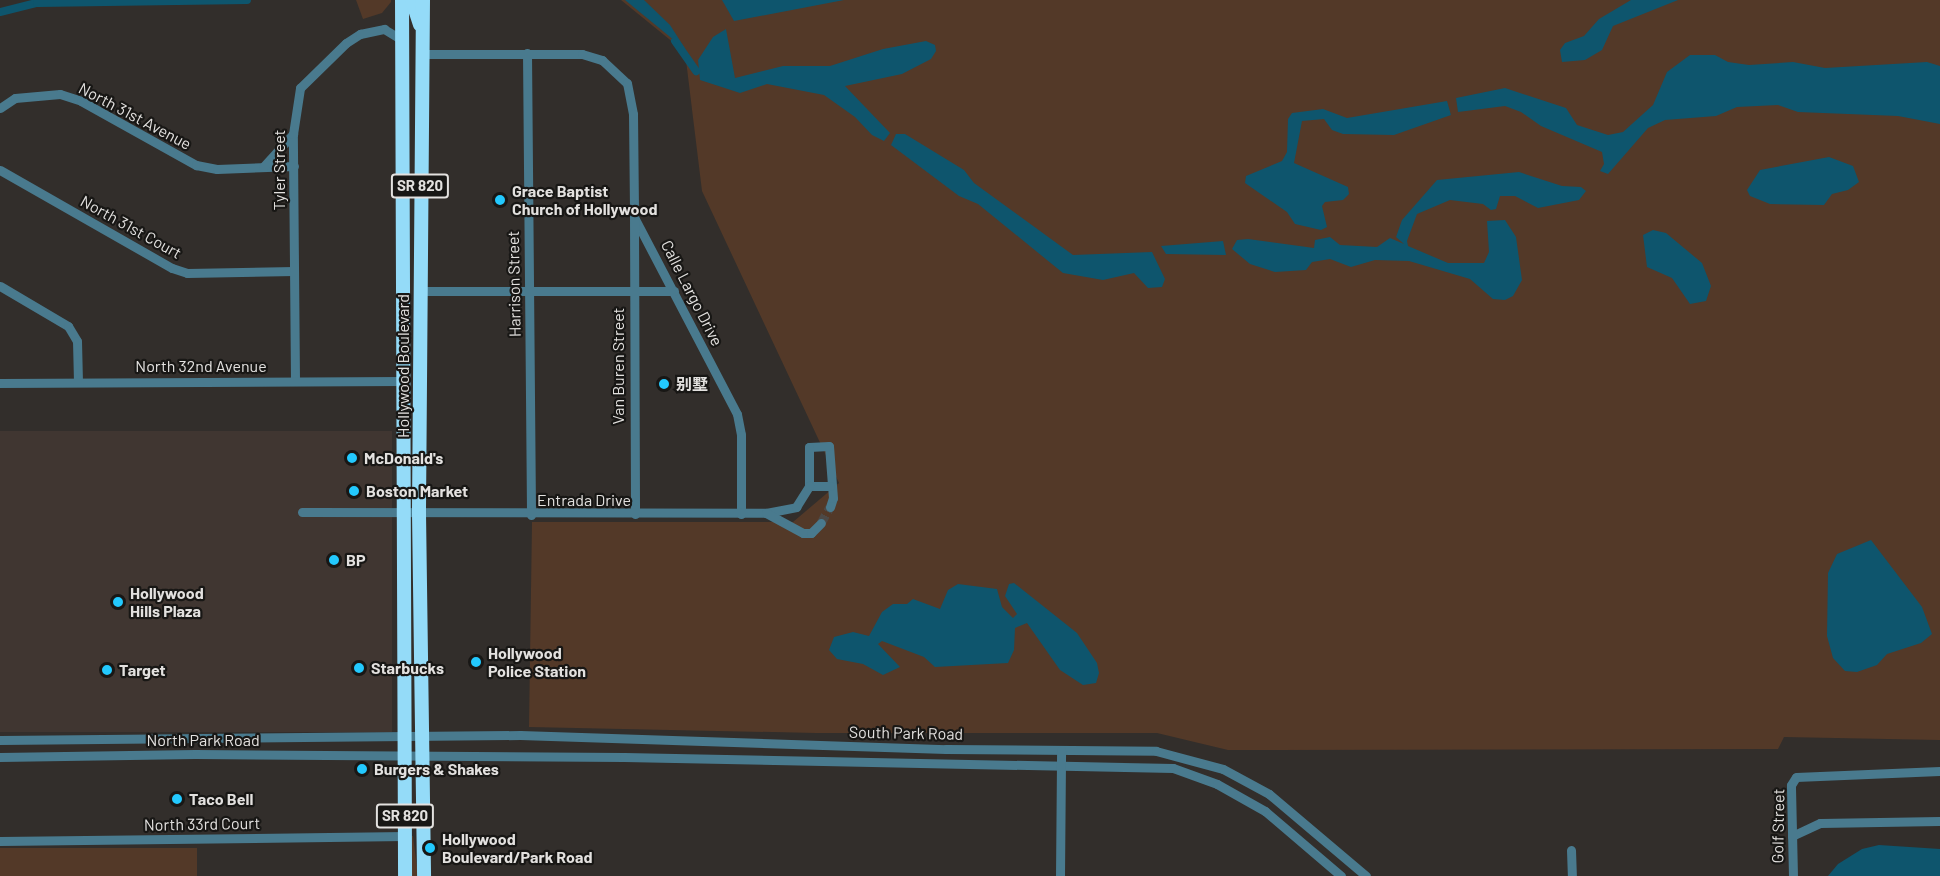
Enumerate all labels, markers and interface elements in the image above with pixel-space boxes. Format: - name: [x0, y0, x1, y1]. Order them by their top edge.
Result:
- street label: North 31st Avenue: [76, 78, 194, 154]
- street label: Tyler Street: [269, 130, 289, 210]
- road number: SR 820: [390, 174, 450, 198]
- place label: Grace Baptist Church of Hollywood: [512, 181, 657, 219]
- street label: North 31st Court: [77, 191, 185, 263]
- marker: Grace Baptist Church of Hollywood: [493, 193, 507, 207]
- street label: Harrison Street: [503, 231, 525, 337]
- street label: Calle Largo Drive: [657, 237, 727, 349]
- street label: Hollywood Boulevard: [393, 294, 413, 438]
- street label: Van Buren Street: [608, 308, 628, 424]
- street label: North 32nd Avenue: [135, 356, 267, 376]
- place label: 别墅: [676, 374, 708, 394]
- marker: 别墅: [657, 377, 671, 391]
- place label: McDonald's: [364, 448, 443, 468]
- marker: McDonald's: [345, 451, 359, 465]
- place label: Boston Market: [366, 481, 468, 501]
- marker: Boston Market: [347, 484, 361, 498]
- street label: Entrada Drive: [537, 490, 631, 510]
- place label: BP: [346, 550, 365, 570]
- marker: BP: [327, 553, 341, 567]
- place label: Hollywood Hills Plaza: [130, 583, 204, 621]
- marker: Hollywood Hills Plaza: [111, 595, 125, 609]
- place label: Hollywood Police Station: [488, 643, 586, 681]
- marker: Hollywood Police Station: [469, 655, 483, 669]
- place label: Starbucks: [371, 658, 444, 678]
- place label: Target: [119, 660, 166, 680]
- marker: Starbucks: [352, 661, 366, 675]
- marker: Target: [100, 663, 114, 677]
- street label: South Park Road: [849, 722, 963, 744]
- street label: North Park Road: [146, 730, 260, 750]
- place label: Burgers & Shakes: [374, 759, 499, 779]
- marker: Burgers & Shakes: [355, 762, 369, 776]
- street label: Golf Street: [1768, 788, 1788, 864]
- place label: Taco Bell: [189, 789, 253, 809]
- marker: Taco Bell: [170, 792, 184, 806]
- road number: SR 820: [375, 804, 435, 828]
- street label: North 33rd Court: [144, 813, 260, 835]
- place label: Hollywood Boulevard/Park Road: [442, 829, 592, 867]
- marker: Hollywood Boulevard/Park Road: [423, 841, 437, 855]

